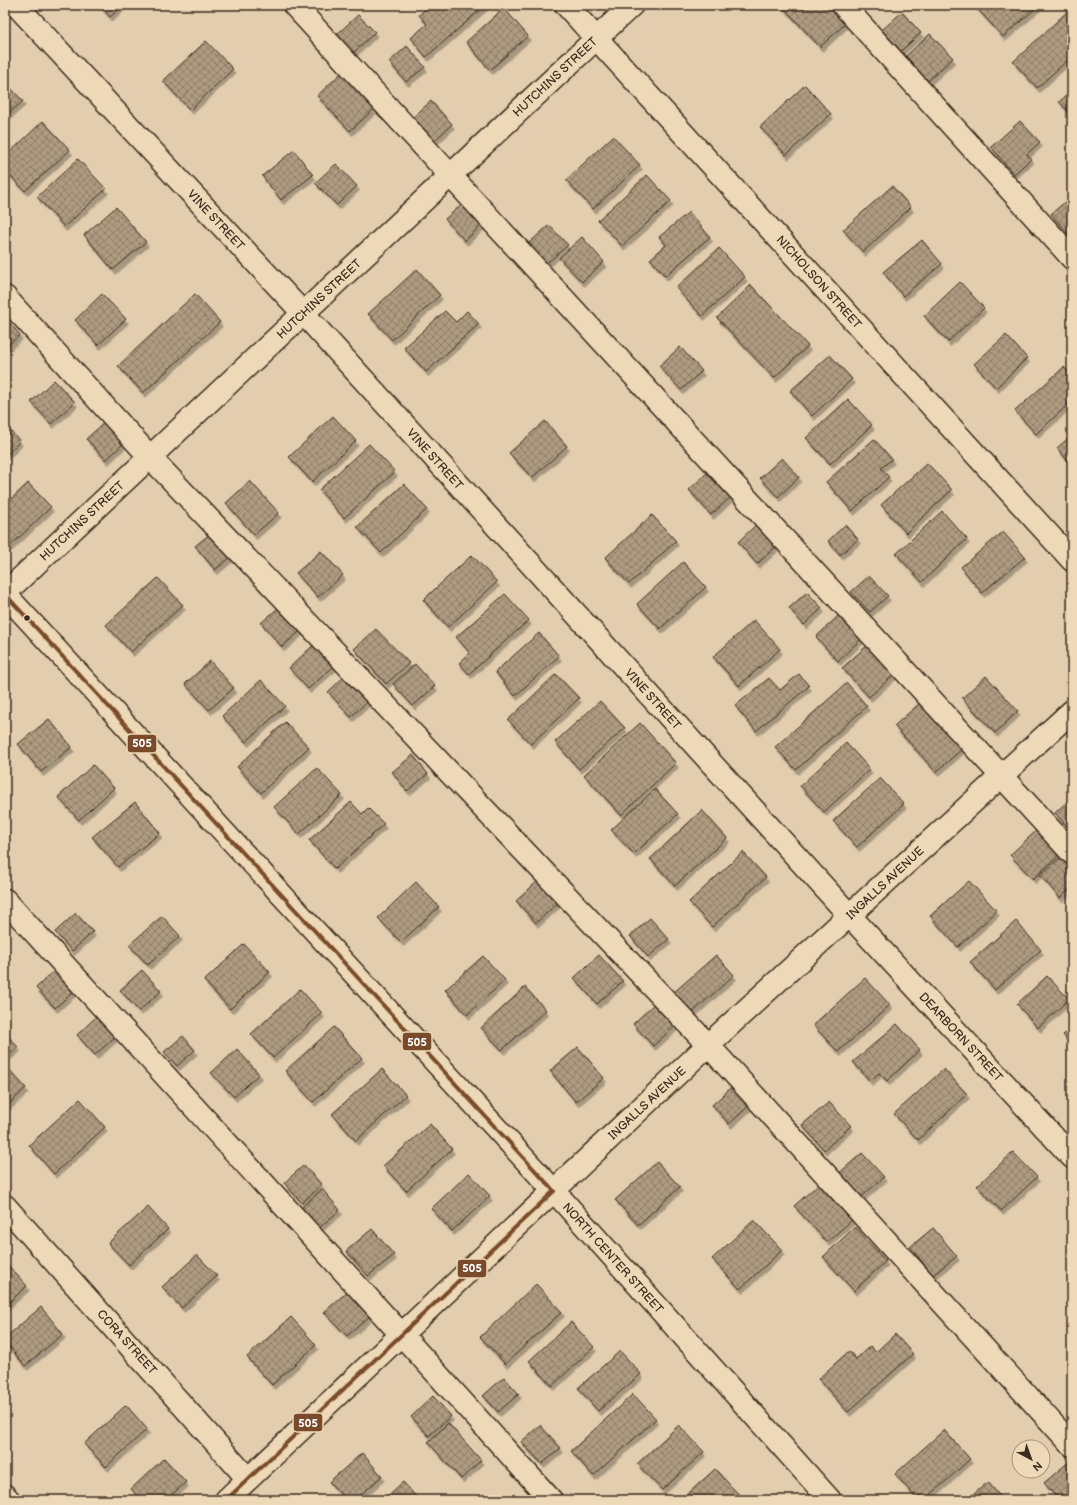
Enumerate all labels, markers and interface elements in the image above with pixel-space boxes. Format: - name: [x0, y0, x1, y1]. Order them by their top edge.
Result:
- street label: HUTCHINS STREET: [510, 34, 601, 120]
- street label: VINE STREET: [184, 187, 248, 254]
- street label: NICHOLSON STREET: [773, 233, 865, 333]
- street label: HUTCHINS STREET: [274, 256, 365, 342]
- street label: VINE STREET: [403, 426, 466, 494]
- street label: HUTCHINS STREET: [37, 478, 128, 564]
- unlabelled marker: [22, 613, 32, 623]
- street label: VINE STREET: [621, 666, 684, 734]
- line badge: 505: [127, 734, 157, 753]
- text: 505: [132, 737, 152, 750]
- street label: INGALLS AVENUE: [843, 844, 927, 923]
- street label: DEARBORN STREET: [916, 990, 1006, 1086]
- line badge: 505: [402, 1032, 432, 1051]
- text: 505: [407, 1036, 427, 1049]
- street label: INGALLS AVENUE: [605, 1064, 689, 1143]
- street label: NORTH CENTER STREET: [559, 1200, 667, 1317]
- line badge: 505: [457, 1259, 487, 1278]
- text: 505: [462, 1262, 482, 1275]
- street label: CORA STREET: [94, 1307, 160, 1379]
- line badge: 505: [293, 1413, 323, 1432]
- text: 505: [298, 1417, 318, 1430]
- north arrow: [1011, 1439, 1051, 1479]
- text: N: [1030, 1459, 1045, 1474]

